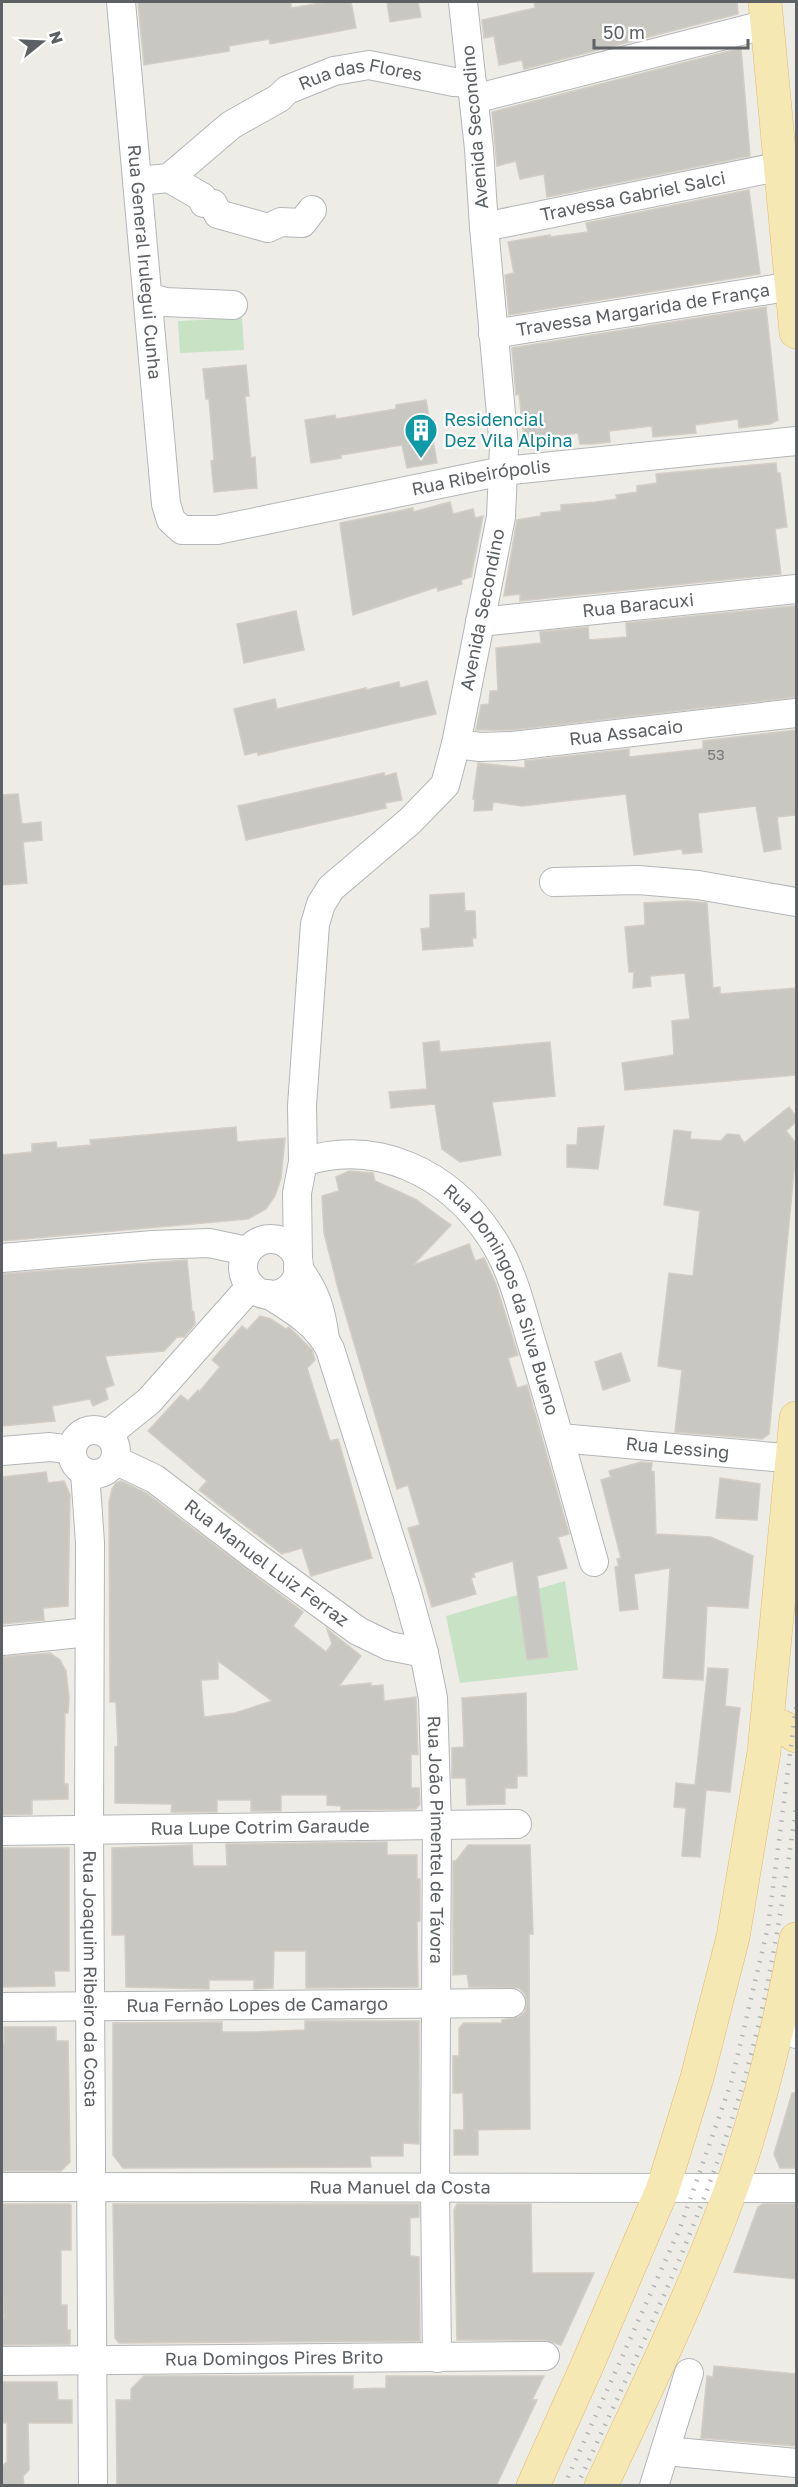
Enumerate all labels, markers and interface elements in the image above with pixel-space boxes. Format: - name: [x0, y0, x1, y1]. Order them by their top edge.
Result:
- north arrow: [12, 12, 72, 72]
- scale bar: [594, 12, 748, 50]
- text: 50 m: [603, 21, 645, 43]
- text: N: [45, 28, 68, 46]
- street label: Avenida Secondino: [456, 44, 492, 210]
- street label: Rua das Flores: [295, 53, 424, 94]
- street label: Rua General Irulegui Cunha: [124, 143, 167, 380]
- street label: Travessa Gabriel Salci: [538, 166, 727, 225]
- street label: Travessa Margarida de França: [515, 278, 771, 340]
- place label: Residencial Dez Vila Alpina: [444, 408, 573, 451]
- building icon: Residencial Dez Vila Alpina: [403, 412, 439, 459]
- street label: Rua Ribeirópolis: [410, 454, 551, 500]
- street label: Avenida Secondino: [455, 527, 508, 692]
- street label: Rua Baracuxi: [581, 588, 695, 621]
- street label: Rua Assacaio: [568, 714, 684, 749]
- house number: 53: [707, 745, 725, 763]
- street label: Rua Domingos da Silva Bueno: [440, 1179, 564, 1418]
- street label: Rua Lessing: [625, 1432, 730, 1463]
- street label: Rua Manuel Luiz Ferraz: [181, 1494, 354, 1631]
- street label: Rua João Pimentel de Távora: [424, 1715, 449, 1964]
- street label: Rua Lupe Cotrim Garaude: [150, 1814, 370, 1839]
- street label: Rua Joaquim Ribeiro da Costa: [79, 1850, 103, 2107]
- street label: Rua Fernão Lopes de Camargo: [126, 1992, 388, 2016]
- street label: Rua Manuel da Costa: [309, 2175, 491, 2198]
- street label: Rua Domingos Pires Brito: [165, 2345, 383, 2370]

